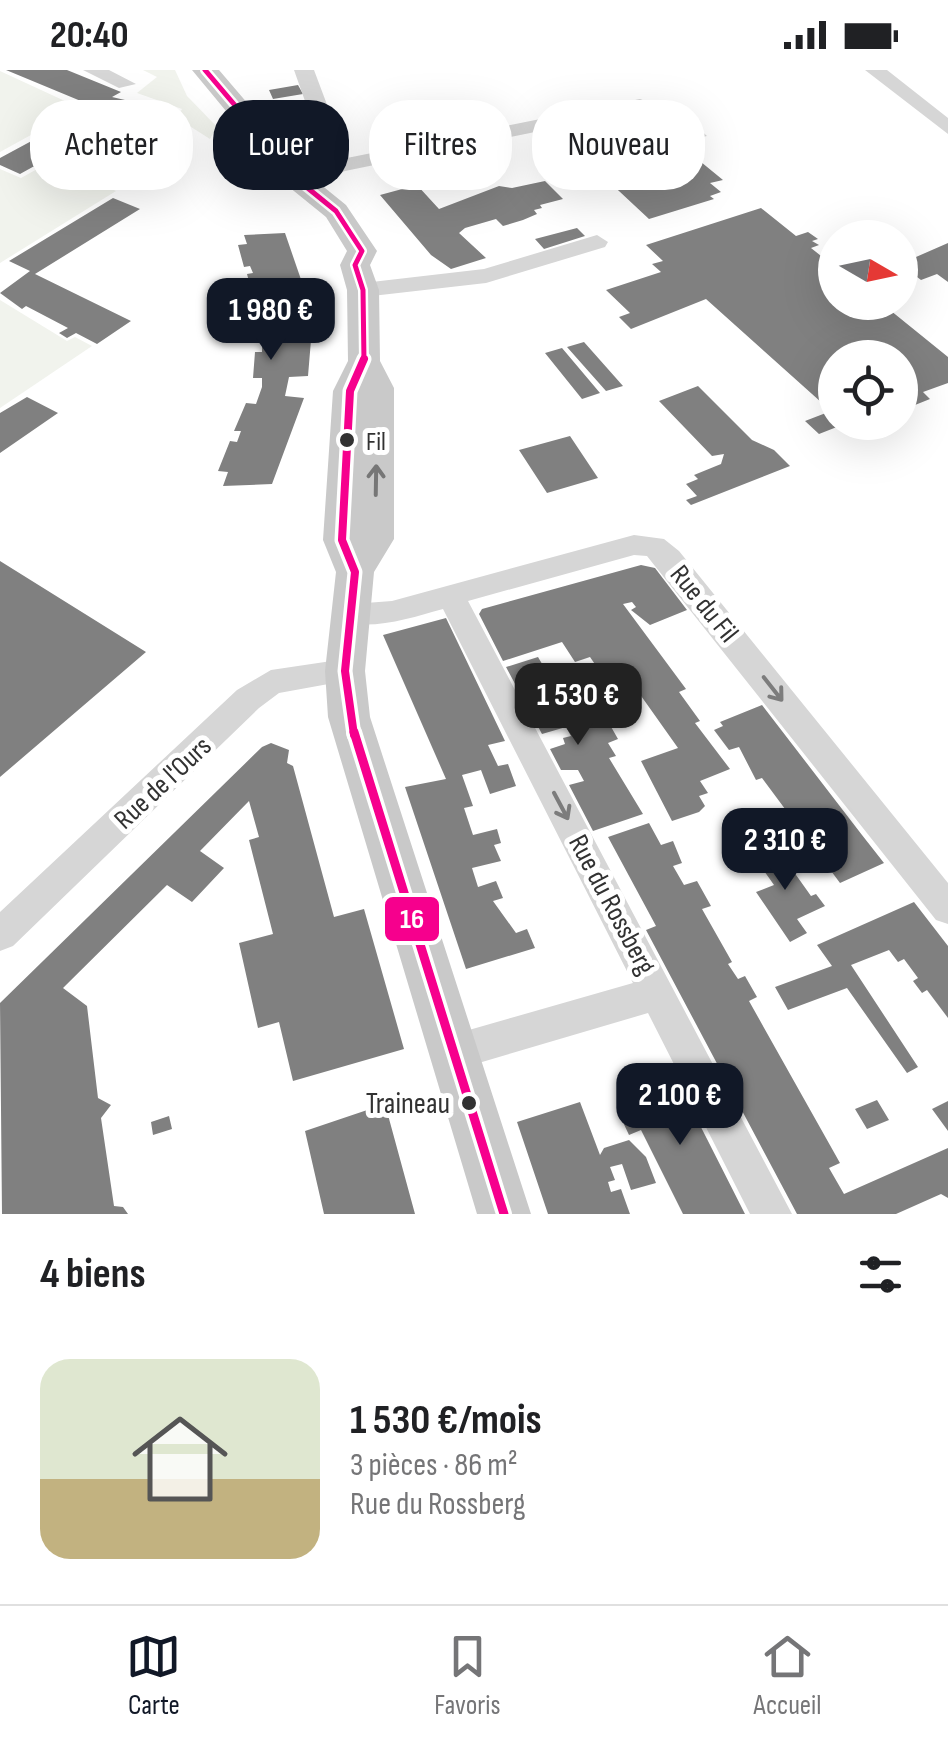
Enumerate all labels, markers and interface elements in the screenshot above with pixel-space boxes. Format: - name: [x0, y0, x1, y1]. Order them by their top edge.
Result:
- text: 20:40: [50, 13, 129, 58]
- chip: Acheter: [30, 100, 193, 190]
- chip: Louer: [213, 100, 349, 190]
- chip: Filtres: [369, 100, 512, 190]
- chip: Nouveau: [532, 100, 705, 190]
- north arrow: [818, 220, 918, 320]
- map controls: [818, 220, 918, 440]
- pin: 1 980 €: [179, 278, 363, 363]
- text: 1 980 €: [229, 291, 313, 330]
- button: locate: [818, 340, 918, 440]
- place label: Fil: [366, 427, 386, 458]
- marker: Fil: [337, 430, 357, 450]
- one-way arrow: [366, 465, 385, 497]
- street label: Rue du Fil: [663, 559, 745, 649]
- pin: 1 530 €: [486, 663, 670, 748]
- one-way arrow: [762, 675, 783, 702]
- text: 1 530 €: [537, 676, 619, 715]
- street label: Rue de l'Ours: [108, 730, 218, 836]
- one-way arrow: [552, 791, 571, 821]
- pin: 2 310 €: [693, 808, 877, 893]
- text: 2 310 €: [744, 821, 826, 860]
- street label: Rue du Rossberg: [561, 829, 662, 980]
- line badge: 16: [383, 895, 441, 943]
- text: 16: [400, 903, 424, 936]
- pin: 2 100 €: [588, 1063, 772, 1148]
- text: 2 100 €: [638, 1076, 722, 1115]
- place label: Traineau: [366, 1086, 450, 1122]
- marker: Traineau: [459, 1093, 479, 1113]
- icon: filters: [853, 1247, 908, 1302]
- text: 4 biens: [40, 1249, 146, 1300]
- text: 1 530 €/mois: [350, 1395, 542, 1446]
- icon: home: [120, 1399, 240, 1519]
- text: 3 pièces · 86 m²: [350, 1446, 518, 1485]
- text: Rue du Rossberg: [350, 1485, 525, 1524]
- tab: Carte: [126, 1629, 181, 1722]
- tab: Favoris: [434, 1629, 501, 1722]
- tab: Accueil: [754, 1629, 822, 1722]

